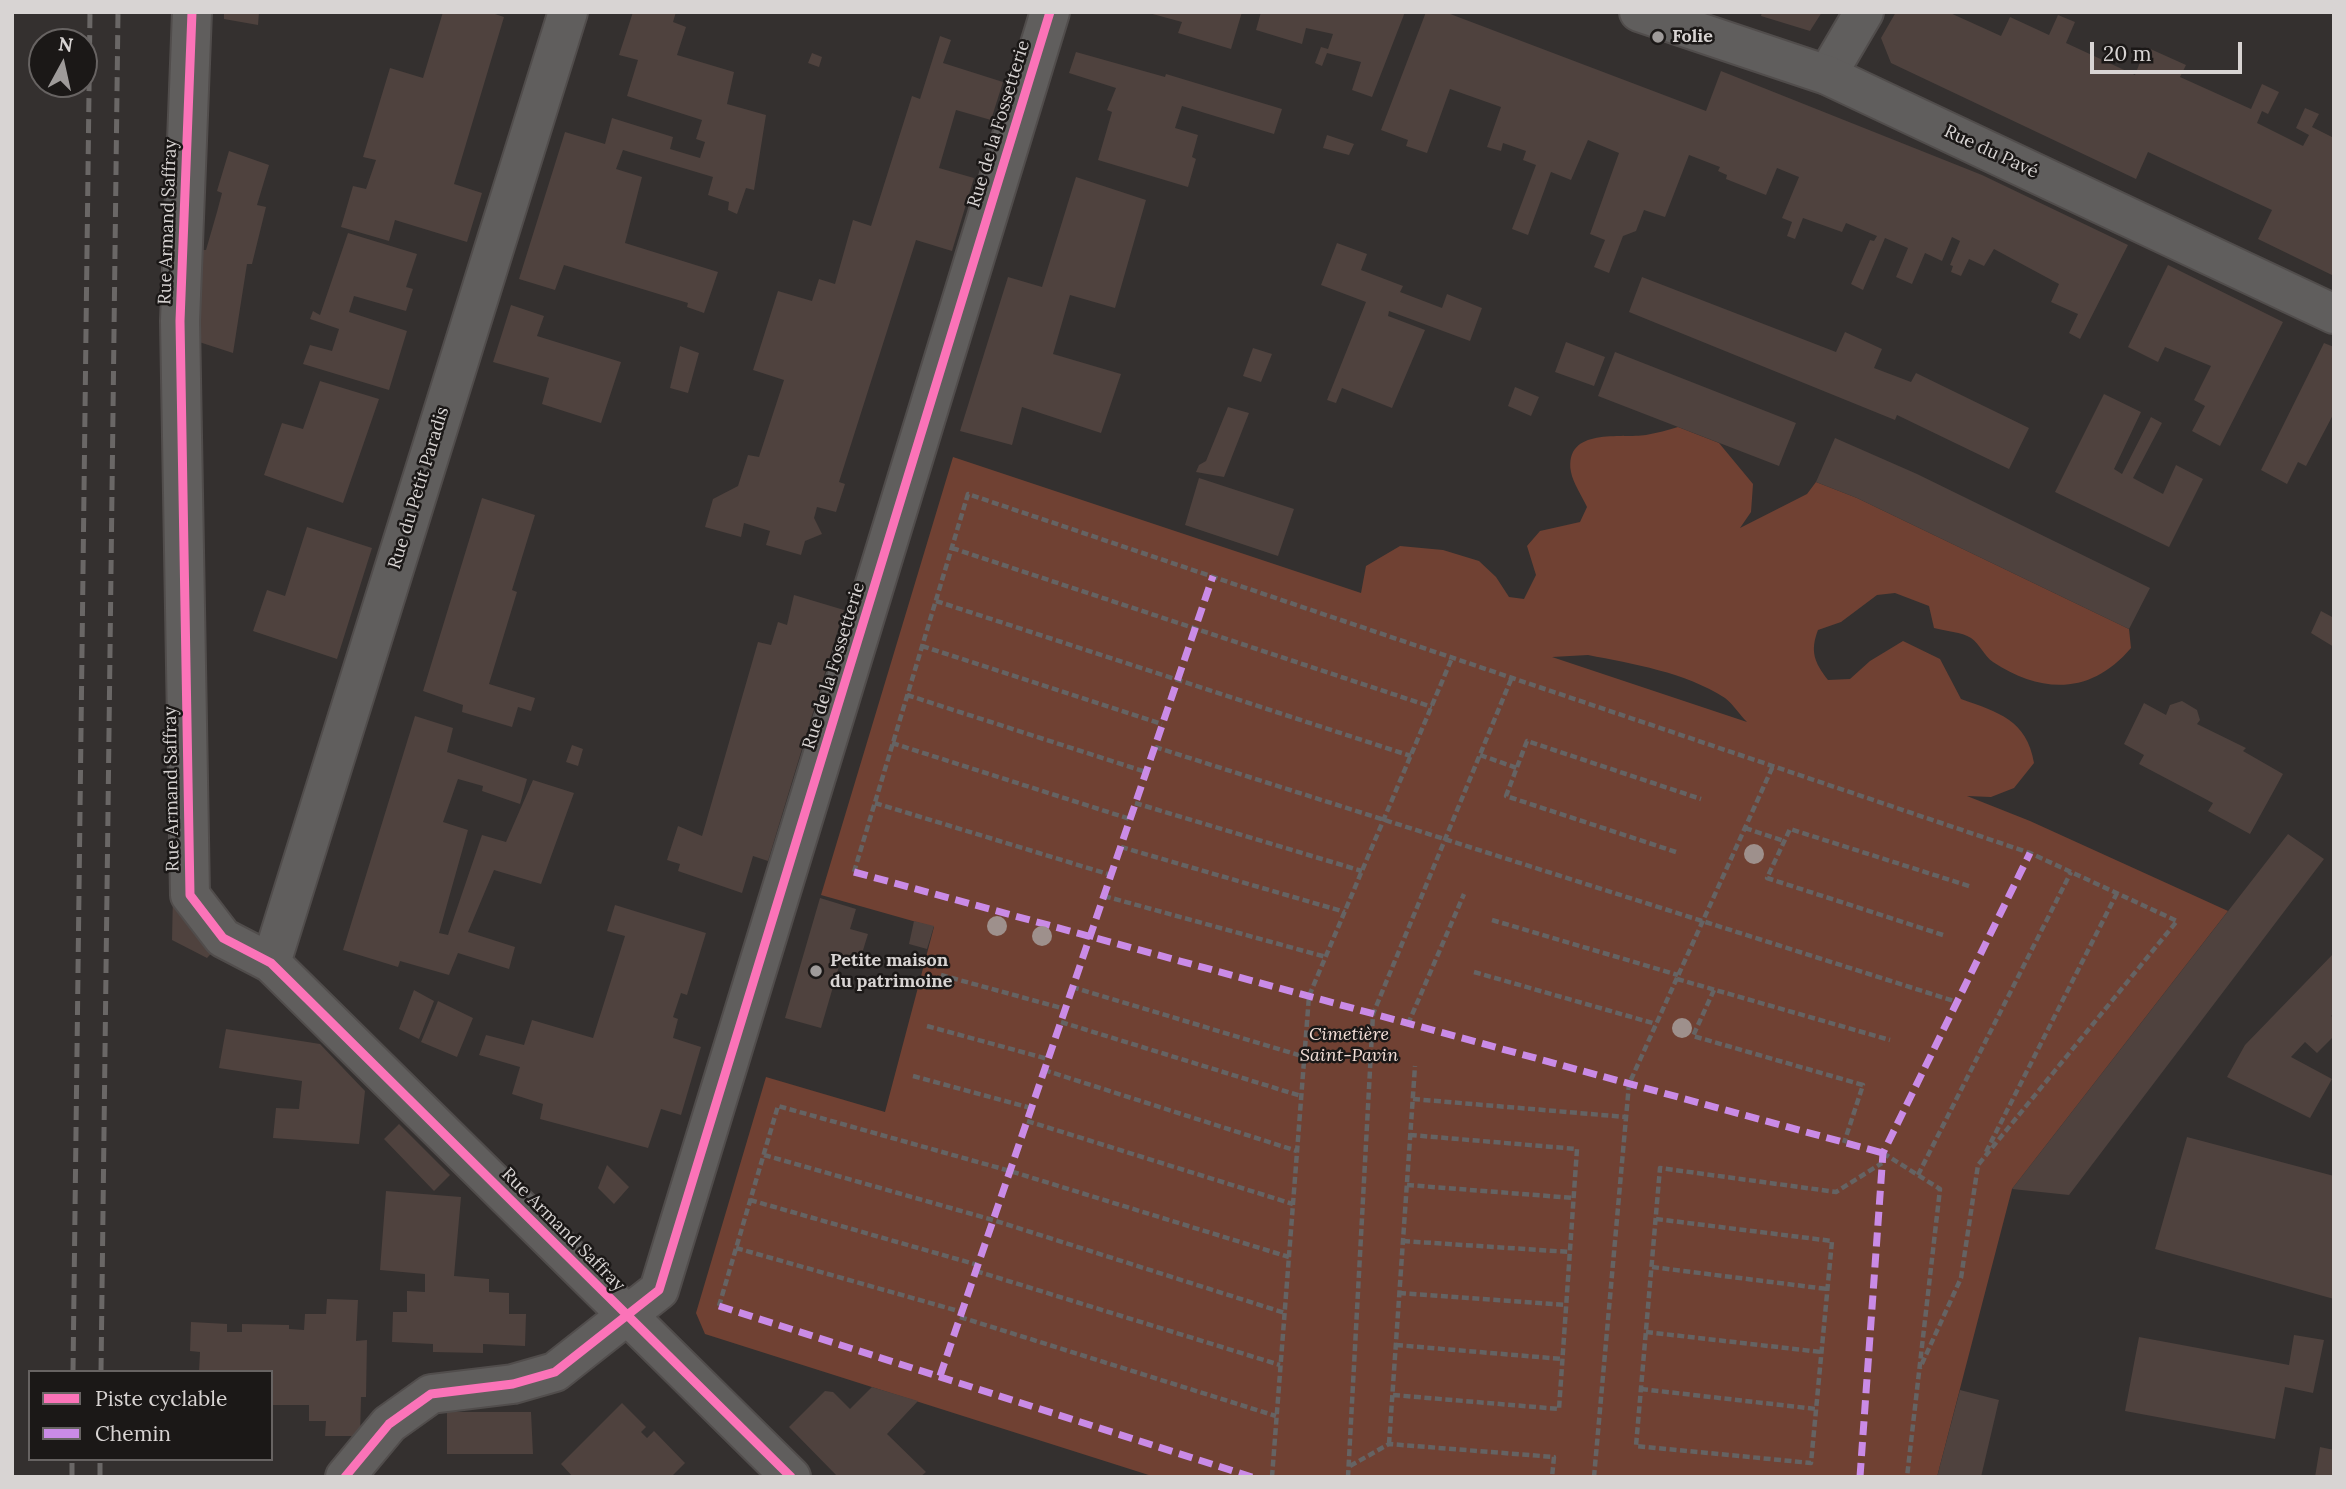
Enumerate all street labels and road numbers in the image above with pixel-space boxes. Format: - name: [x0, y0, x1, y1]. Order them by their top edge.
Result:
- street label: Rue de la Fossetterie: [963, 38, 1035, 210]
- street label: Rue du Pavé: [1940, 121, 2042, 183]
- street label: Rue Armand Saffray: [154, 139, 182, 305]
- street label: Rue du Petit Paradis: [384, 404, 454, 572]
- street label: Rue de la Fossetterie: [798, 580, 870, 752]
- street label: Rue Armand Saffray: [160, 706, 184, 872]
- street label: Rue Armand Saffray: [497, 1164, 629, 1296]

